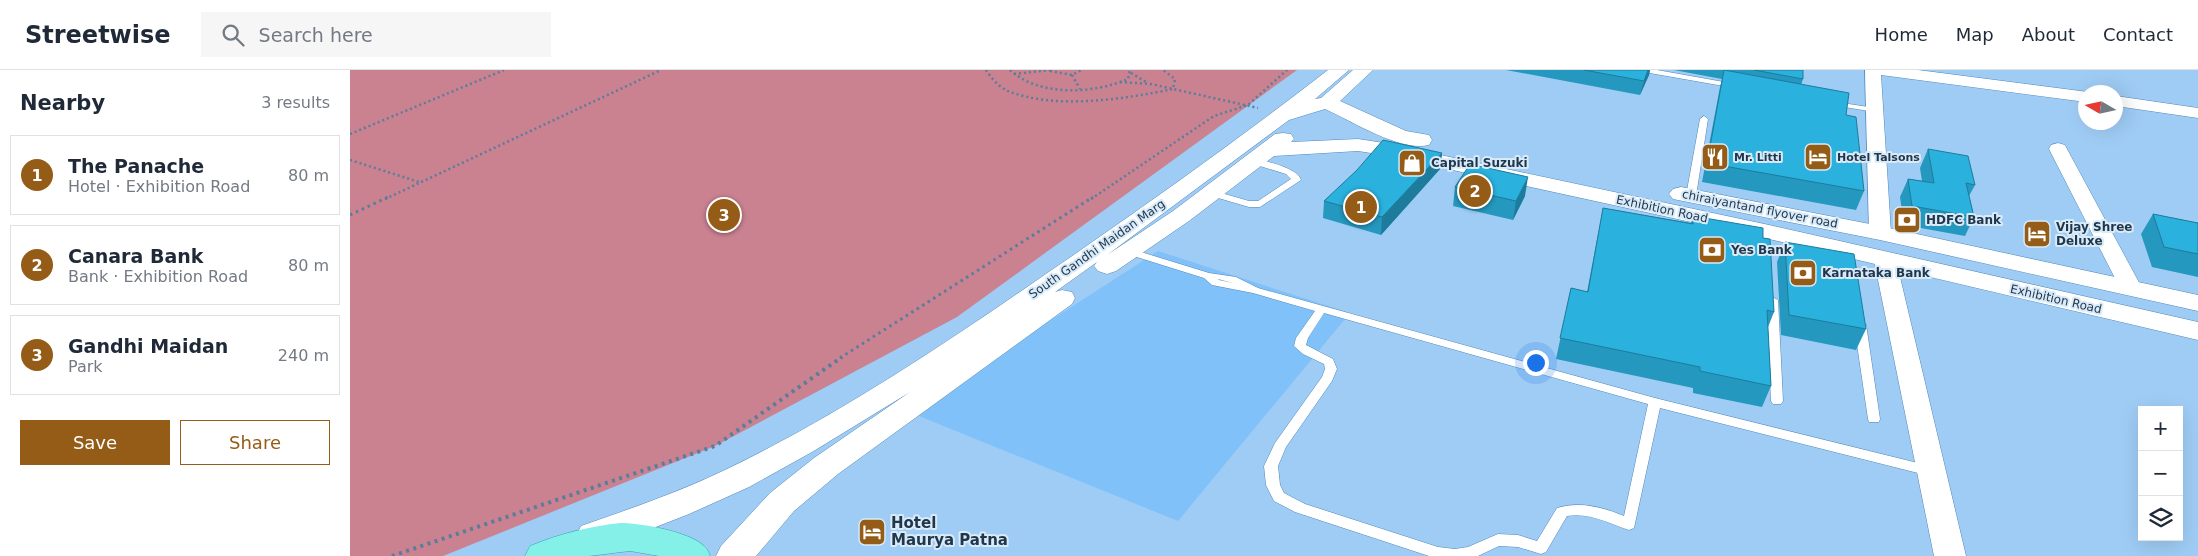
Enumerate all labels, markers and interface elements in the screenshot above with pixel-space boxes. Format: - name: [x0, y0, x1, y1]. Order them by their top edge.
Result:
- search box: [201, 12, 551, 57]
- text: Streetwise: [25, 21, 171, 49]
- icon: search: [219, 21, 247, 49]
- text: Search here: [259, 24, 373, 46]
- text: Home: [1875, 24, 1928, 45]
- text: Map: [1956, 24, 1994, 45]
- text: About: [2022, 24, 2075, 45]
- text: Contact: [2103, 24, 2173, 45]
- north arrow: [2078, 85, 2123, 130]
- text: Nearby: [20, 91, 105, 115]
- text: 3 results: [261, 93, 330, 112]
- restaurant icon: Mr. Litti: [1700, 142, 1730, 172]
- hotel icon: Hotel Talsons: [1803, 142, 1833, 172]
- shop icon: Capital Suzuki: [1397, 148, 1427, 178]
- place label: Mr. Litti: [1734, 151, 1782, 164]
- place label: Hotel Talsons: [1837, 151, 1920, 164]
- text: The Panache: [68, 155, 204, 177]
- place label: Capital Suzuki: [1431, 156, 1528, 170]
- text: 1: [31, 166, 43, 185]
- text: 80 m: [288, 166, 329, 185]
- pin: 2: [1459, 172, 1491, 210]
- text: Hotel · Exhibition Road: [68, 177, 250, 196]
- street label: chiraiyantand flyover road: [1681, 187, 1839, 231]
- pin: 1: [1345, 188, 1377, 226]
- street label: Exhibition Road: [1615, 192, 1709, 226]
- pin: 3: [708, 196, 740, 234]
- street label: South Gandhi Maidan Marg: [1026, 197, 1168, 301]
- bank icon: HDFC Bank: [1892, 205, 1922, 235]
- place label: HDFC Bank: [1926, 213, 2002, 227]
- hotel icon: Vijay Shree Deluxe: [2022, 219, 2052, 249]
- place label: Vijay Shree Deluxe: [2056, 220, 2132, 248]
- bank icon: Yes Bank: [1697, 235, 1727, 265]
- place label: Yes Bank: [1730, 243, 1793, 257]
- text: Canara Bank: [68, 245, 203, 267]
- text: 2: [31, 256, 43, 275]
- text: 80 m: [288, 256, 329, 275]
- bank icon: Karnataka Bank: [1788, 258, 1818, 288]
- place label: Karnataka Bank: [1822, 266, 1931, 280]
- text: Bank · Exhibition Road: [68, 267, 248, 286]
- street label: Exhibition Road: [2009, 282, 2103, 316]
- text: Gandhi Maidan: [68, 335, 228, 357]
- text: 3: [31, 346, 43, 365]
- text: 240 m: [278, 346, 329, 365]
- your location: [1523, 350, 1549, 376]
- text: Park: [68, 357, 103, 376]
- map controls: [2138, 406, 2183, 541]
- button: +: [2138, 406, 2183, 451]
- button: Save: [20, 420, 170, 465]
- button: Share: [180, 420, 330, 465]
- button: −: [2138, 451, 2183, 496]
- button: layers: [2138, 496, 2183, 541]
- place label: Hotel Maurya Patna: [891, 514, 1008, 549]
- hotel icon: Hotel Maurya Patna: [857, 517, 887, 547]

